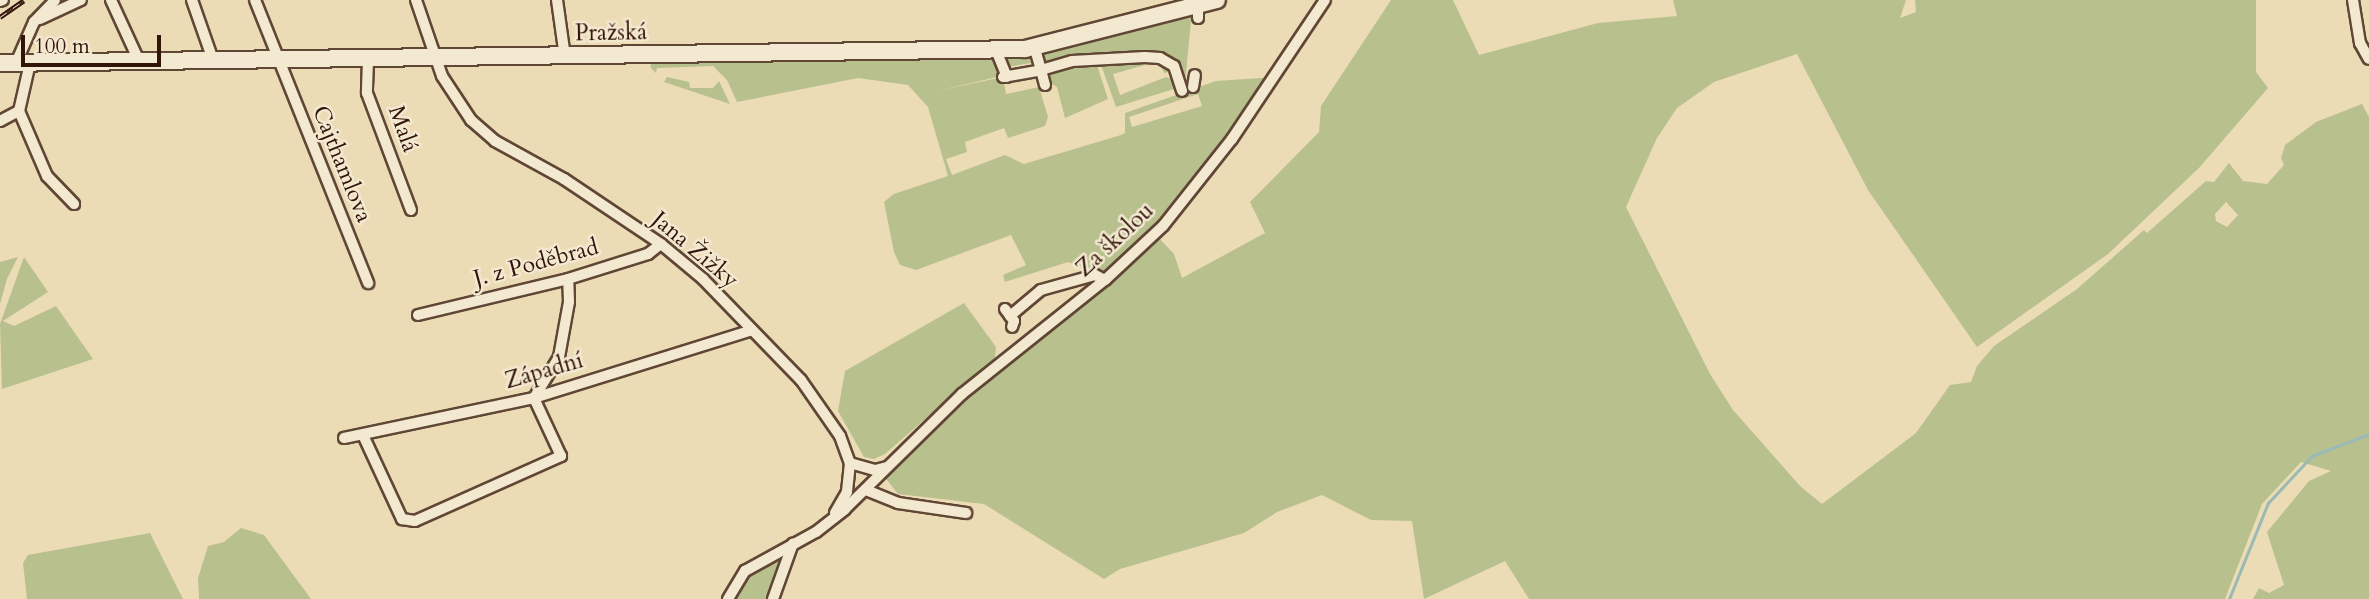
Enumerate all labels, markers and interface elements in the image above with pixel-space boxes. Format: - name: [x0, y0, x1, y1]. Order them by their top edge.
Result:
- street label: Pražská: [575, 19, 647, 47]
- scale bar: [24, 21, 164, 65]
- text: 100 m: [34, 32, 90, 61]
- street label: Cajthamlova: [306, 102, 378, 226]
- street label: Malá: [382, 102, 424, 156]
- street label: Za školou: [1071, 197, 1159, 283]
- street label: Jana Žižky: [646, 206, 744, 294]
- street label: J. z Poděbrad: [471, 233, 601, 293]
- street label: Západní: [502, 347, 586, 395]

